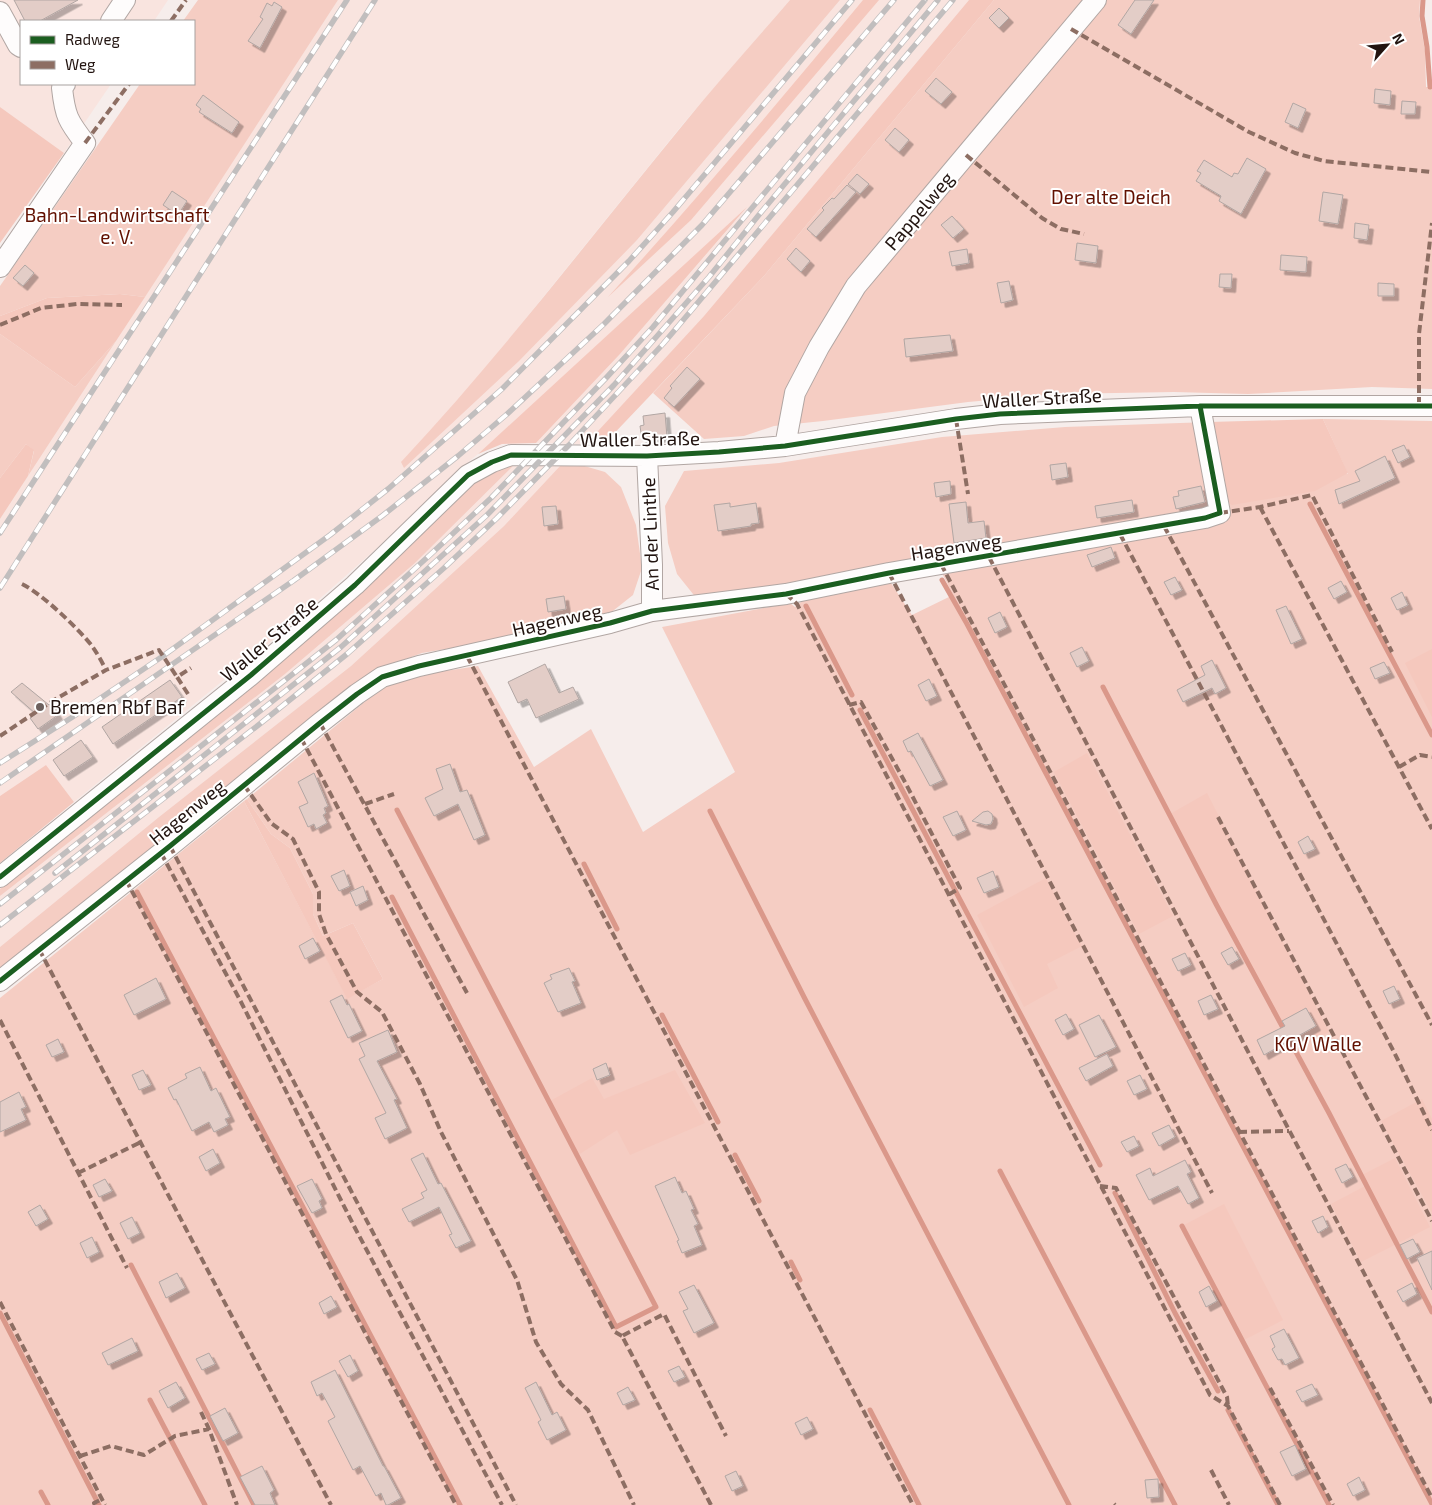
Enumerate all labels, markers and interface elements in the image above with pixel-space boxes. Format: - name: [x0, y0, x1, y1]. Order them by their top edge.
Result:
- legend: [20, 20, 195, 85]
- north arrow: [1362, 20, 1412, 70]
- text: Radweg: [65, 30, 120, 48]
- text: N: [1389, 31, 1409, 47]
- text: Weg: [65, 55, 96, 73]
- street label: Pappelweg: [879, 166, 958, 255]
- park label: Der alte Deich: [1051, 185, 1171, 208]
- park label: Bahn-Landwirtschaft e. V.: [24, 203, 210, 248]
- street label: Waller Straße: [981, 383, 1103, 412]
- street label: Waller Straße: [580, 426, 700, 451]
- street label: An der Linthe: [636, 477, 663, 591]
- street label: Hagenweg: [909, 528, 1003, 565]
- street label: Waller Straße: [215, 591, 322, 686]
- street label: Hagenweg: [510, 598, 604, 641]
- place label: Bremen Rbf Baf: [50, 695, 185, 718]
- marker: Bremen Rbf Baf: [34, 701, 46, 713]
- street label: Hagenweg: [144, 774, 230, 849]
- park label: KGV Walle: [1274, 1032, 1362, 1055]

